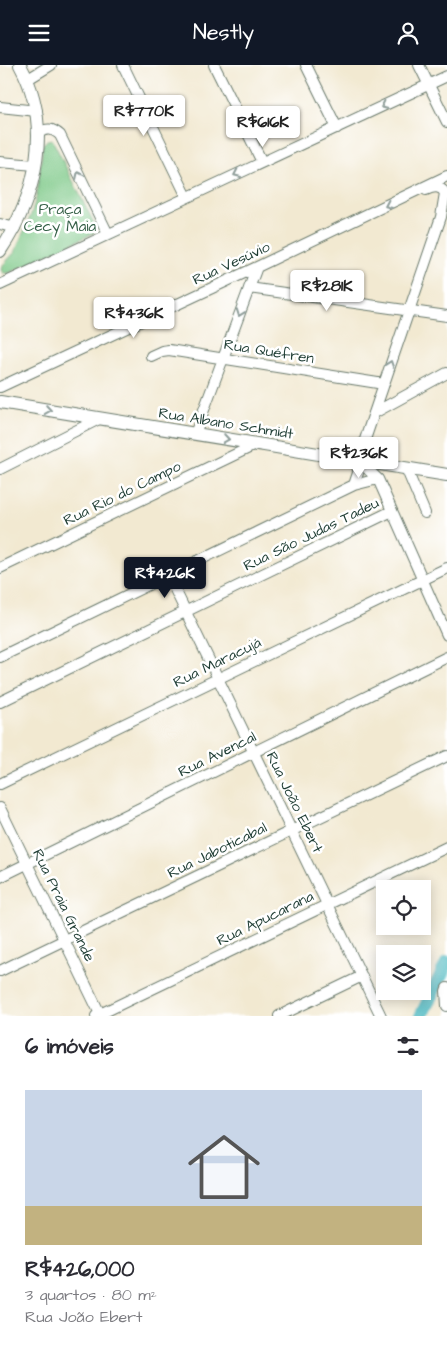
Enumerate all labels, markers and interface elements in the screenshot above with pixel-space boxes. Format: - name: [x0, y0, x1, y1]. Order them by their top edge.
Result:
- text: Nestly: [193, 17, 254, 48]
- icon: menu: [25, 19, 53, 47]
- icon: person: [394, 19, 422, 47]
- pin: R$770K: [103, 95, 185, 137]
- one-way arrow: [380, 99, 389, 110]
- text: R$770K: [114, 100, 174, 122]
- pin: R$616K: [222, 106, 304, 148]
- text: R$616K: [237, 111, 289, 133]
- one-way arrow: [233, 168, 242, 179]
- one-way arrow: [75, 171, 85, 180]
- park label: Praça Cecy Maia: [24, 199, 97, 238]
- one-way arrow: [384, 199, 393, 209]
- street label: Rua Vesúvio: [189, 236, 274, 291]
- pin: R$281K: [286, 269, 368, 312]
- text: R$281K: [301, 275, 353, 297]
- pin: R$436K: [93, 297, 175, 339]
- text: R$436K: [104, 302, 164, 324]
- one-way arrow: [236, 308, 246, 317]
- street label: Rua Quéfren: [222, 334, 316, 369]
- one-way arrow: [385, 361, 395, 369]
- street label: Rua Albano Schmidt: [157, 402, 295, 445]
- one-way arrow: [44, 405, 52, 415]
- one-way arrow: [221, 433, 230, 443]
- pin: R$236K: [318, 437, 400, 479]
- text: R$236K: [330, 442, 388, 464]
- street label: Rua Rio do Campo: [60, 456, 185, 531]
- street label: Rua São Judas Tadeu: [240, 492, 383, 576]
- pin: R$426K: [124, 557, 206, 599]
- text: R$426K: [135, 562, 195, 584]
- street label: Rua Maracujá: [170, 632, 265, 693]
- street label: Rua Avencal: [175, 727, 260, 782]
- street label: Rua João Ebert: [261, 748, 328, 856]
- street label: Rua Jaboticabal: [164, 817, 270, 884]
- street label: Rua Praia Grande: [27, 845, 100, 965]
- map controls: [376, 880, 431, 1000]
- button: locate: [376, 880, 431, 935]
- street label: Rua Apucarana: [213, 886, 318, 951]
- button: layers: [376, 945, 431, 1000]
- text: 6 imóveis: [25, 1032, 114, 1061]
- icon: filters: [394, 1032, 422, 1060]
- icon: home: [179, 1122, 269, 1212]
- text: R$426,000: [25, 1255, 135, 1284]
- text: 3 quartos · 80 m²: [25, 1284, 157, 1306]
- text: Rua João Ebert: [25, 1306, 143, 1328]

